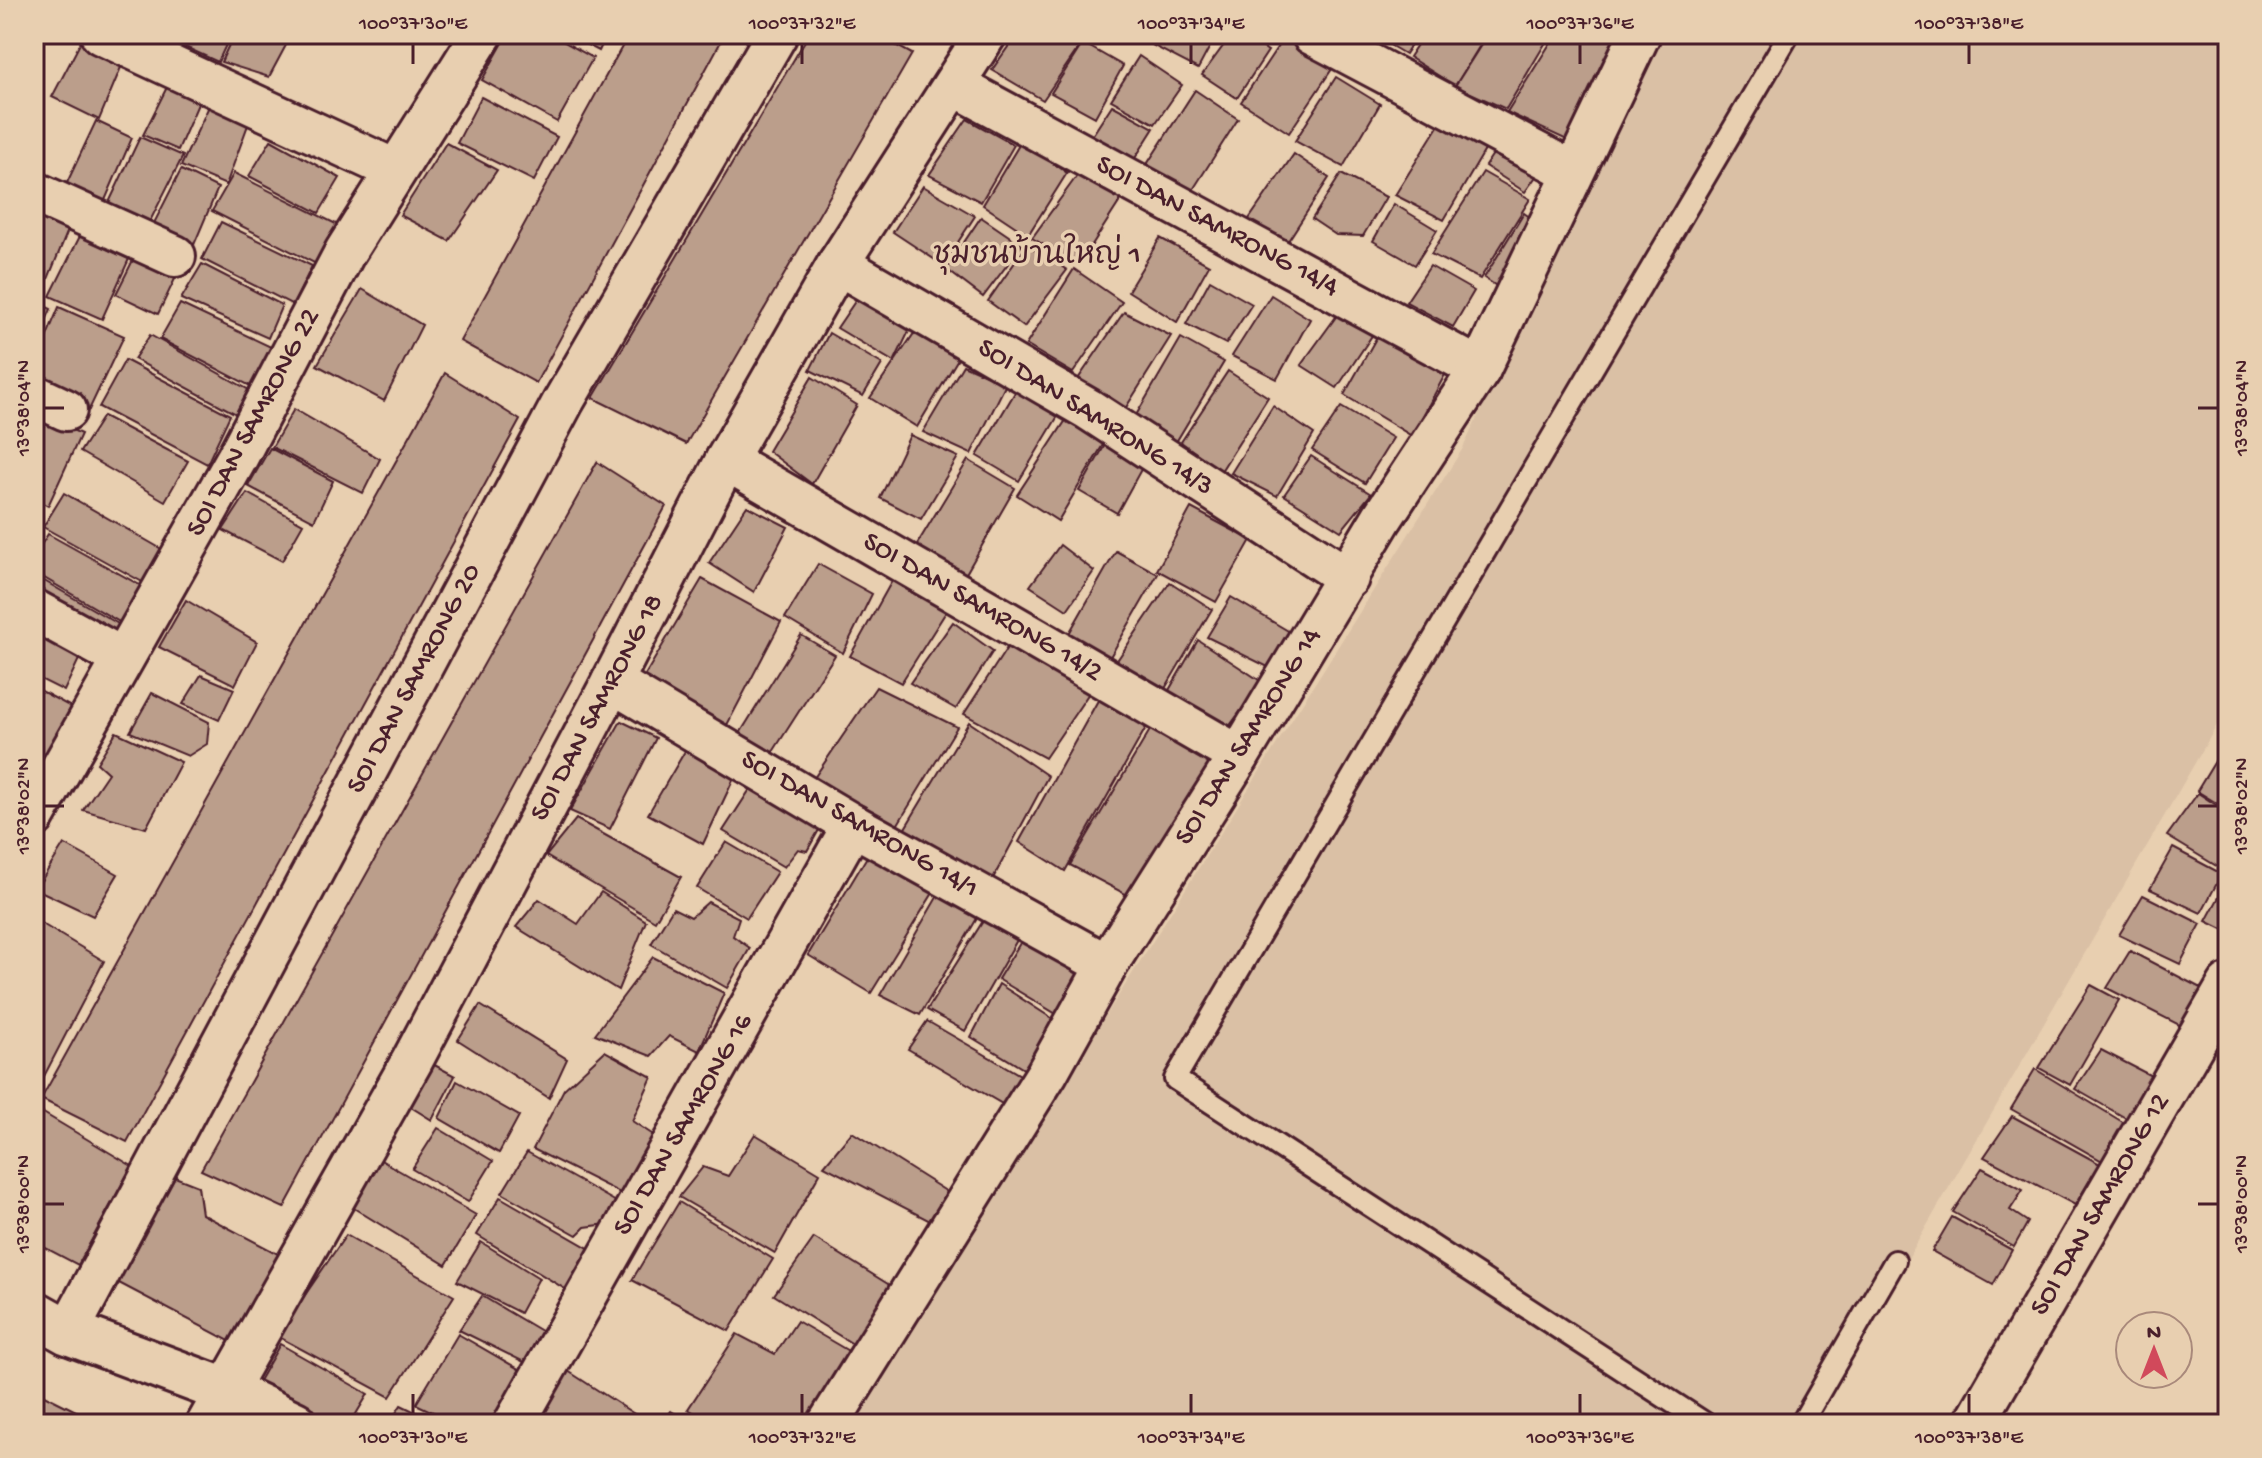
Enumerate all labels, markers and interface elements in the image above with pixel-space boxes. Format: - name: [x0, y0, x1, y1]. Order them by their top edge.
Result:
- text: 100°37'30"E: [358, 14, 469, 37]
- text: 100°37'32"E: [748, 14, 857, 37]
- text: 100°37'34"E: [1137, 14, 1246, 37]
- text: 100°37'36"E: [1526, 14, 1635, 37]
- text: 100°37'38"E: [1914, 14, 2024, 37]
- street label: SOI DAN SAMRONG 14/4: [1090, 149, 1344, 305]
- district label: ชุมชนบ้านใหญ่ 1: [933, 233, 1141, 275]
- street label: SOI DAN SAMRONG 22: [180, 303, 328, 543]
- street label: SOI DAN SAMRONG 14/3: [971, 332, 1219, 504]
- text: 13°38'04"N: [14, 360, 37, 457]
- text: 13°38'04"N: [2232, 360, 2255, 457]
- street label: SOI DAN SAMRONG 14/2: [856, 526, 1108, 690]
- street label: SOI DAN SAMRONG 20: [340, 558, 490, 800]
- street label: SOI DAN SAMRONG 18: [524, 589, 672, 827]
- street label: SOI DAN SAMRONG 14: [1169, 622, 1329, 852]
- street label: SOI DAN SAMRONG 14/1: [734, 744, 984, 906]
- text: 13°38'02"N: [14, 758, 37, 855]
- text: 13°38'02"N: [2232, 758, 2255, 855]
- street label: SOI DAN SAMRONG 16: [607, 1007, 762, 1242]
- street label: SOI DAN SAMRONG 12: [2024, 1088, 2178, 1322]
- text: 13°38'00"N: [14, 1155, 37, 1254]
- text: 13°38'00"N: [2232, 1155, 2255, 1254]
- north arrow: [2114, 1310, 2194, 1390]
- text: N: [2147, 1321, 2161, 1347]
- text: 100°37'30"E: [358, 1428, 469, 1451]
- text: 100°37'32"E: [748, 1428, 857, 1451]
- text: 100°37'34"E: [1137, 1428, 1246, 1451]
- text: 100°37'36"E: [1526, 1428, 1635, 1451]
- text: 100°37'38"E: [1914, 1428, 2024, 1451]

